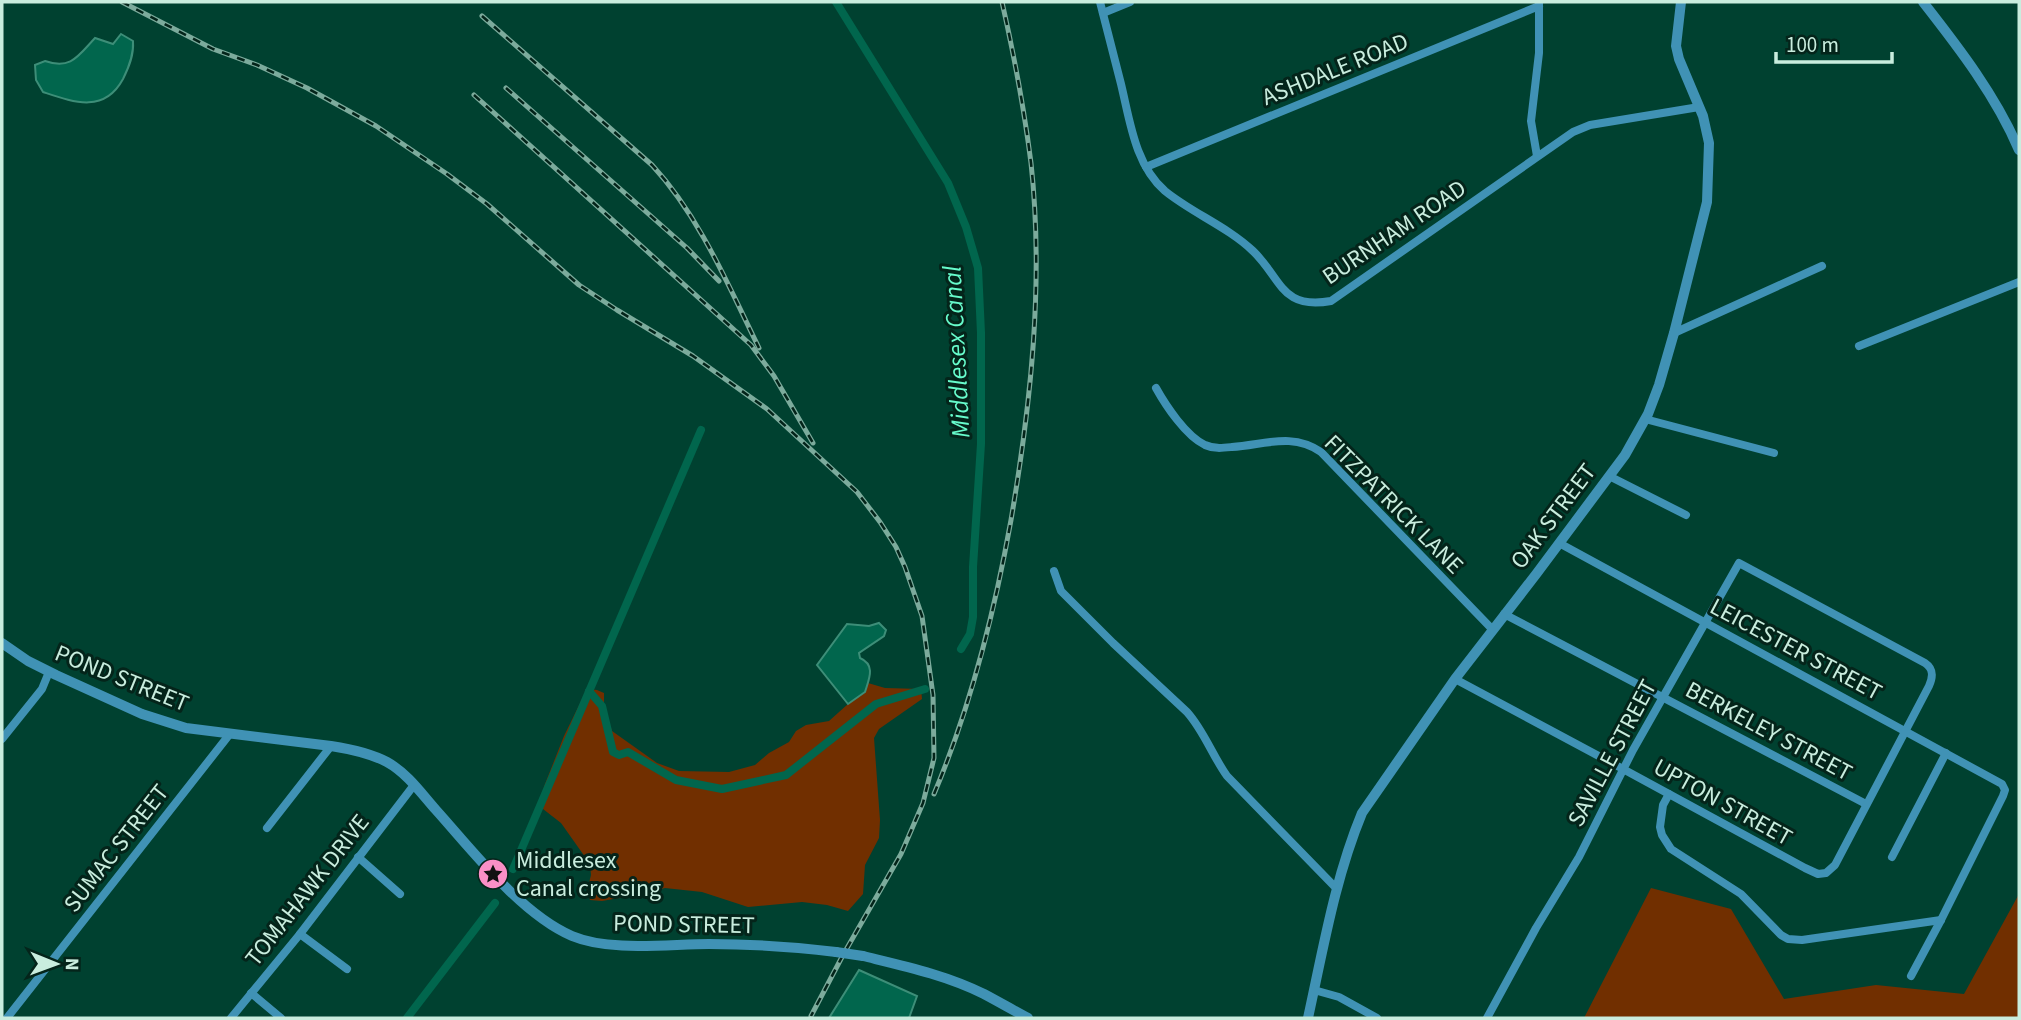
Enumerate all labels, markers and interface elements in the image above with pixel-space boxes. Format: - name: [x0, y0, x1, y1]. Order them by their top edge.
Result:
- scale bar: [1776, 21, 1892, 65]
- street label: ASHDALE ROAD: [1257, 24, 1414, 115]
- text: 100 m: [1786, 30, 1839, 60]
- street label: BURNHAM ROAD: [1315, 171, 1473, 294]
- water label: Middlesex Canal: [933, 264, 979, 439]
- street label: FITZPATRICK LANE: [1316, 427, 1471, 582]
- street label: OAK STREET: [1502, 456, 1605, 577]
- street label: LEICESTER STREET: [1704, 589, 1888, 710]
- street label: POND STREET: [50, 636, 194, 721]
- street label: SAVILLE STREET: [1559, 673, 1666, 833]
- street label: BERKELEY STREET: [1679, 673, 1859, 790]
- street label: UPTON STREET: [1647, 750, 1799, 855]
- street label: SUMAC STREET: [55, 777, 178, 920]
- street label: TOMAHAWK DRIVE: [237, 807, 378, 974]
- place label: Middlesex Canal crossing: [516, 843, 661, 906]
- place icon: Middlesex Canal crossing: [476, 857, 510, 891]
- street label: POND STREET: [613, 906, 755, 943]
- north arrow: [21, 929, 91, 999]
- text: N: [58, 958, 85, 971]

